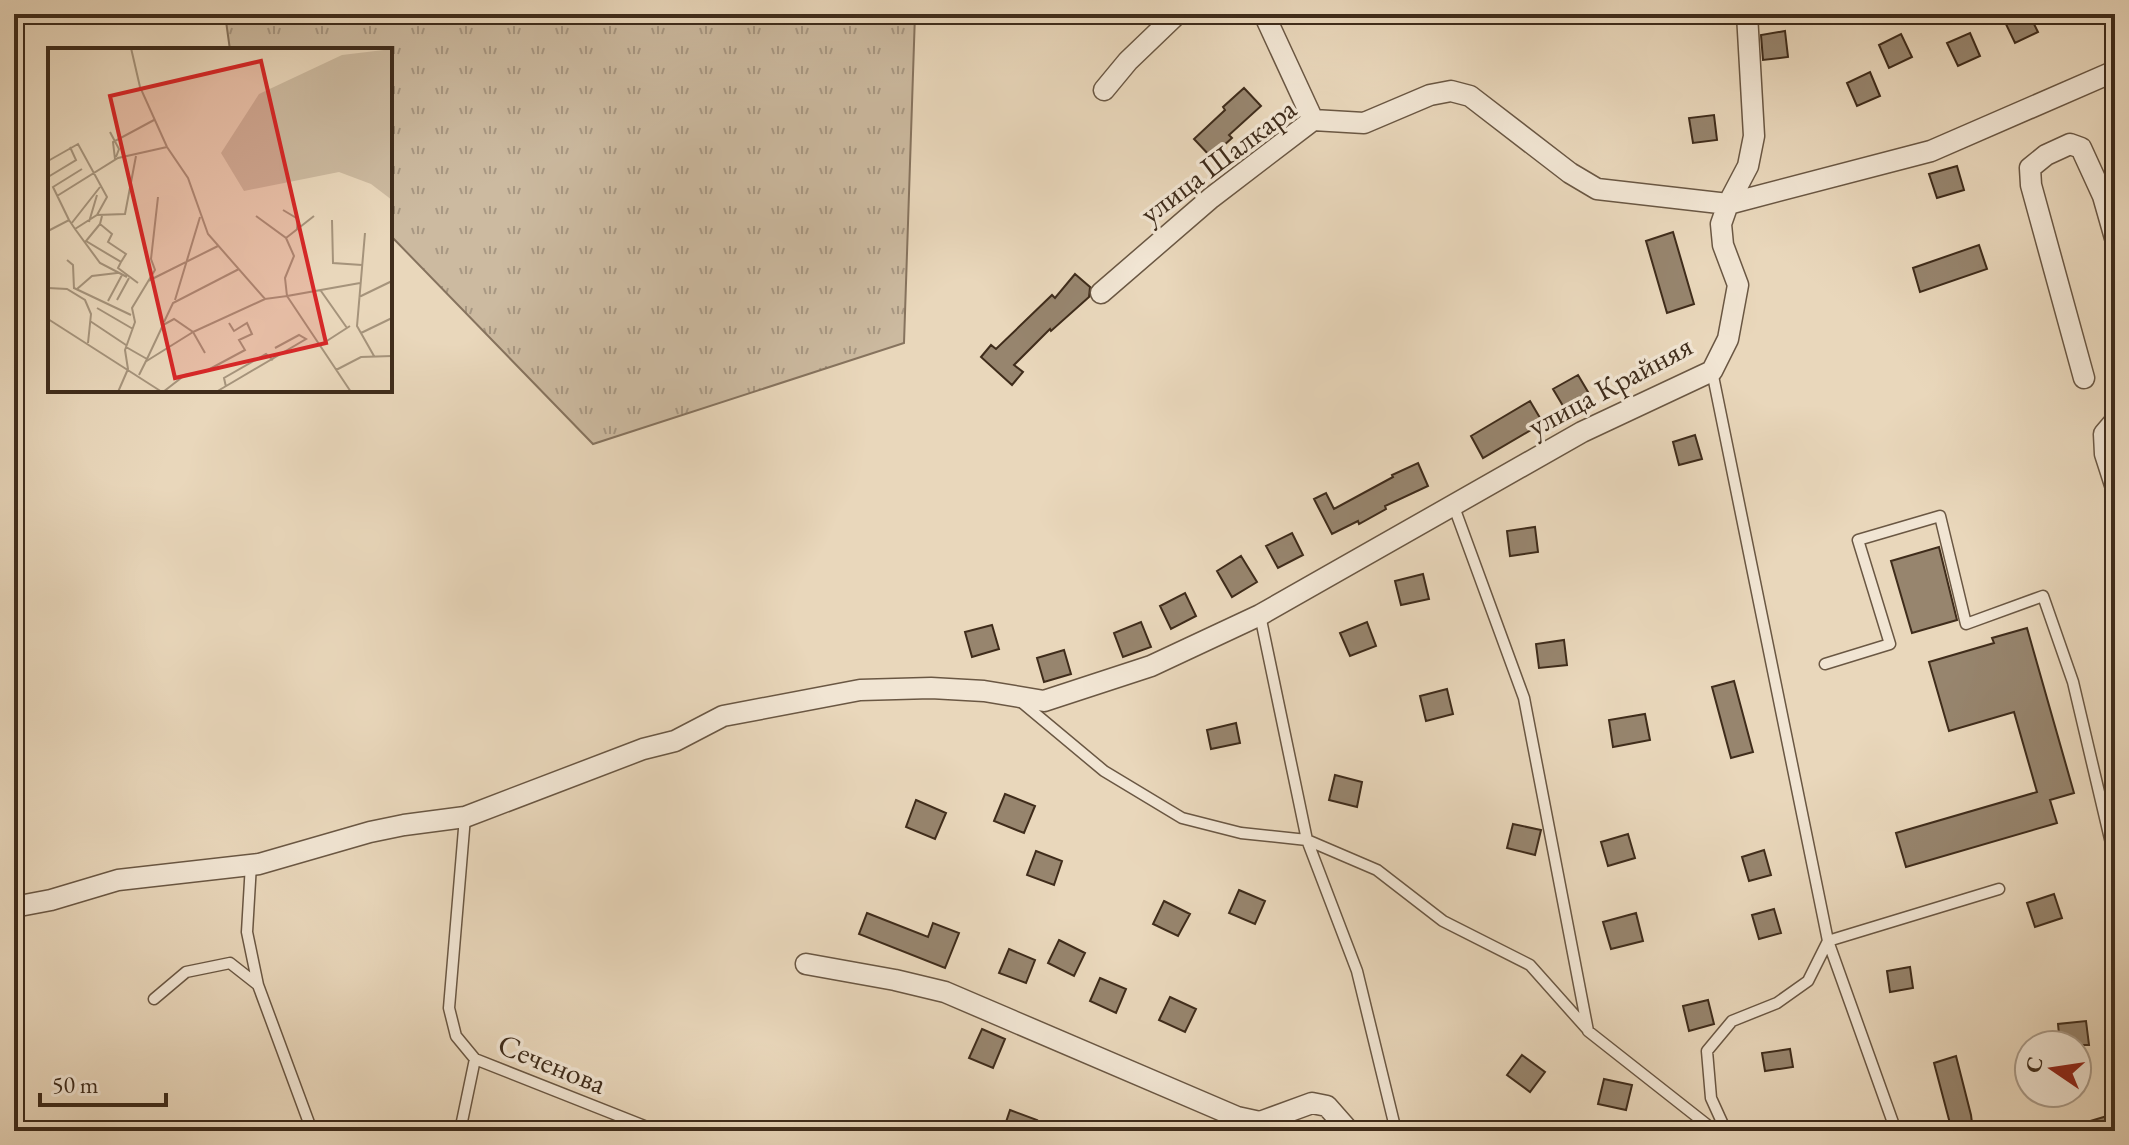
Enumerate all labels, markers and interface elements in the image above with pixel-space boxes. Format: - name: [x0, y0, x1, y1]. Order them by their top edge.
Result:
- inset map: [48, 48, 392, 392]
- street label: улица Шалкара: [1132, 89, 1304, 232]
- street label: улица Крайняя: [1521, 326, 1699, 445]
- street label: Сеченова: [492, 1024, 612, 1103]
- north arrow: [2013, 1029, 2093, 1109]
- text: С: [2018, 1054, 2050, 1075]
- scale bar: [40, 1057, 166, 1107]
- text: 50 m: [52, 1069, 99, 1100]

